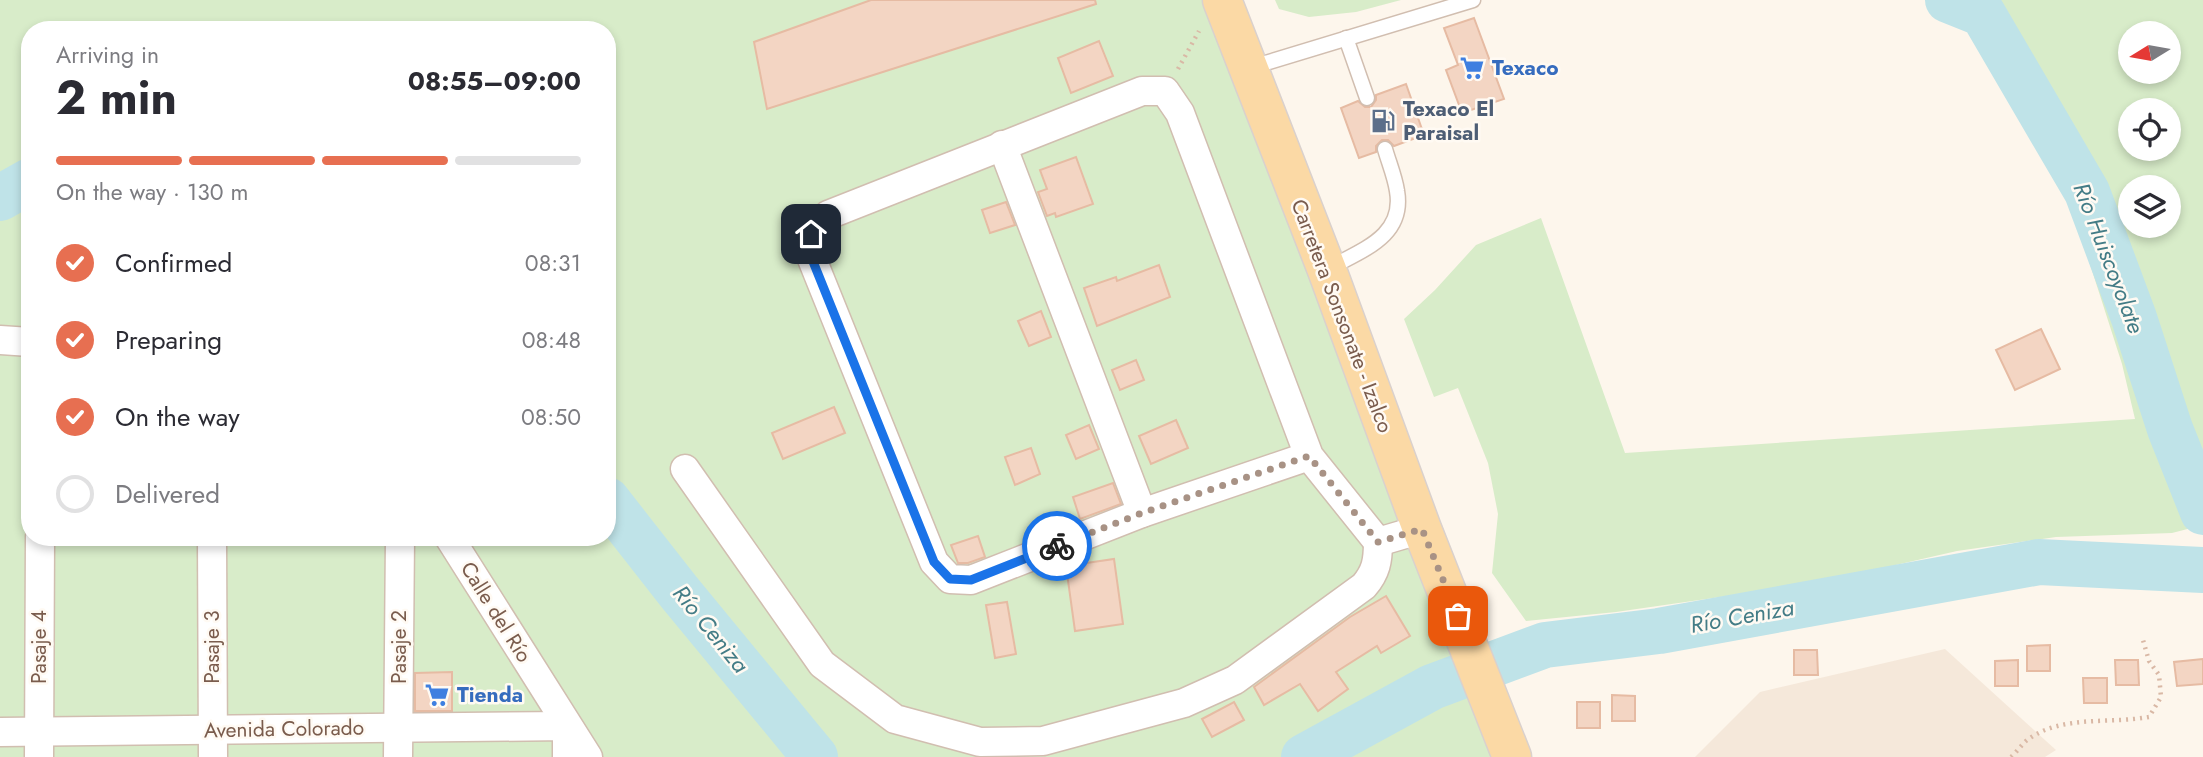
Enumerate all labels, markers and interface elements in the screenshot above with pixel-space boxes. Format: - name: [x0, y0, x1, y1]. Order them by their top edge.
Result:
- north arrow: [2118, 21, 2180, 84]
- map controls: [2118, 21, 2181, 238]
- text: Arriving in: [56, 38, 159, 72]
- place label: Texaco: [1492, 53, 1559, 83]
- supermarket icon: Texaco: [1458, 54, 1486, 82]
- text: 08:55–09:00: [408, 62, 581, 100]
- text: 2 min: [56, 65, 177, 131]
- place label: Texaco El Paraisal: [1403, 94, 1494, 148]
- button: locate: [2118, 98, 2181, 161]
- fuel station icon: Texaco El Paraisal: [1369, 107, 1397, 135]
- text: On the way · 130 m: [56, 175, 248, 209]
- button: layers: [2118, 175, 2181, 238]
- water label: Río Huiscoyolate: [2065, 178, 2153, 339]
- street label: Carretera Sonsonate - Izalco: [1284, 195, 1400, 437]
- pin: [781, 204, 841, 264]
- icon: home: [792, 215, 830, 253]
- icon: check: [56, 244, 94, 282]
- text: Confirmed: [115, 244, 232, 282]
- text: 08:31: [525, 246, 581, 280]
- icon: check: [56, 321, 94, 359]
- text: Preparing: [115, 321, 222, 359]
- text: 08:48: [522, 323, 581, 357]
- icon: check: [56, 398, 94, 436]
- text: On the way: [115, 398, 240, 436]
- text: 08:50: [521, 400, 581, 434]
- text: Delivered: [115, 475, 220, 513]
- courier: [1022, 511, 1092, 581]
- icon: bike: [1038, 527, 1076, 565]
- street label: Calle del Río: [453, 556, 539, 668]
- water label: Río Ceniza: [665, 578, 757, 681]
- pin: [1428, 586, 1488, 646]
- water label: Río Ceniza: [1687, 590, 1797, 642]
- icon: bag: [1439, 597, 1477, 635]
- street label: Pasaje 4: [24, 610, 54, 684]
- street label: Pasaje 3: [197, 610, 227, 684]
- street label: Pasaje 2: [384, 610, 414, 684]
- place label: Tienda: [457, 680, 523, 710]
- supermarket icon: Tienda: [423, 681, 451, 709]
- street label: Avenida Colorado: [204, 713, 364, 745]

